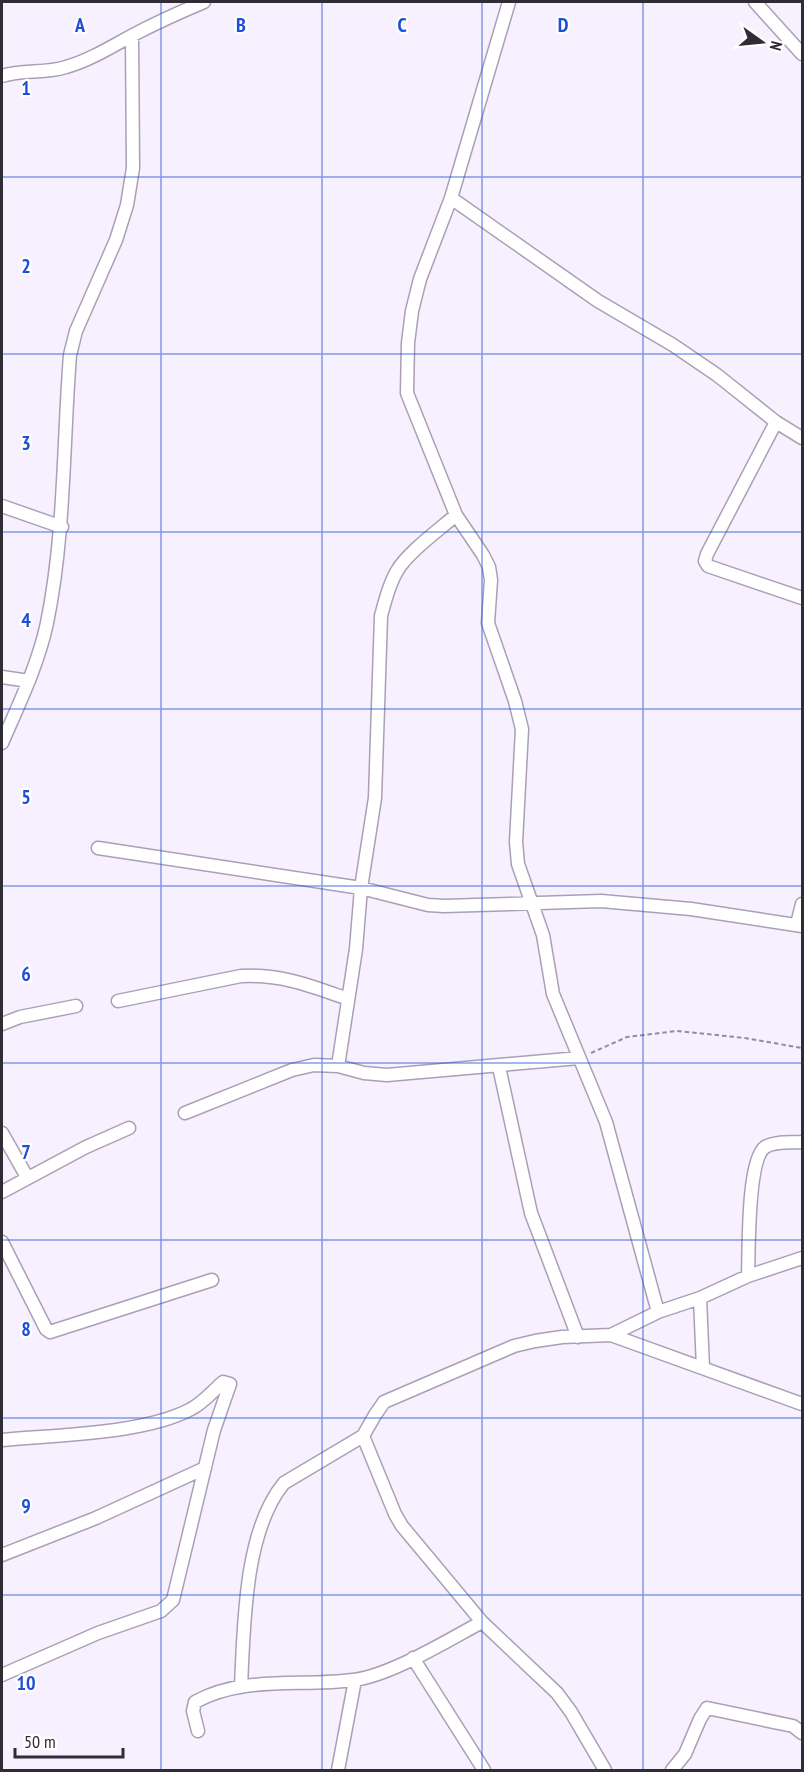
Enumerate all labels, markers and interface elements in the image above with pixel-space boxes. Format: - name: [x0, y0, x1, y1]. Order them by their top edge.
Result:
- text: A: [74, 12, 86, 38]
- text: B: [236, 12, 246, 38]
- text: C: [397, 12, 407, 38]
- text: D: [558, 12, 569, 38]
- north arrow: [732, 12, 792, 72]
- text: N: [766, 39, 787, 53]
- text: 1: [21, 75, 31, 101]
- text: 2: [21, 253, 31, 279]
- text: 3: [21, 430, 31, 456]
- text: 4: [21, 607, 31, 633]
- text: 5: [21, 784, 31, 810]
- text: 6: [21, 961, 31, 987]
- text: 7: [21, 1139, 31, 1165]
- text: 8: [21, 1316, 31, 1342]
- text: 9: [21, 1493, 31, 1519]
- text: 10: [16, 1670, 36, 1696]
- scale bar: [15, 1721, 123, 1759]
- text: 50 m: [24, 1730, 56, 1753]

